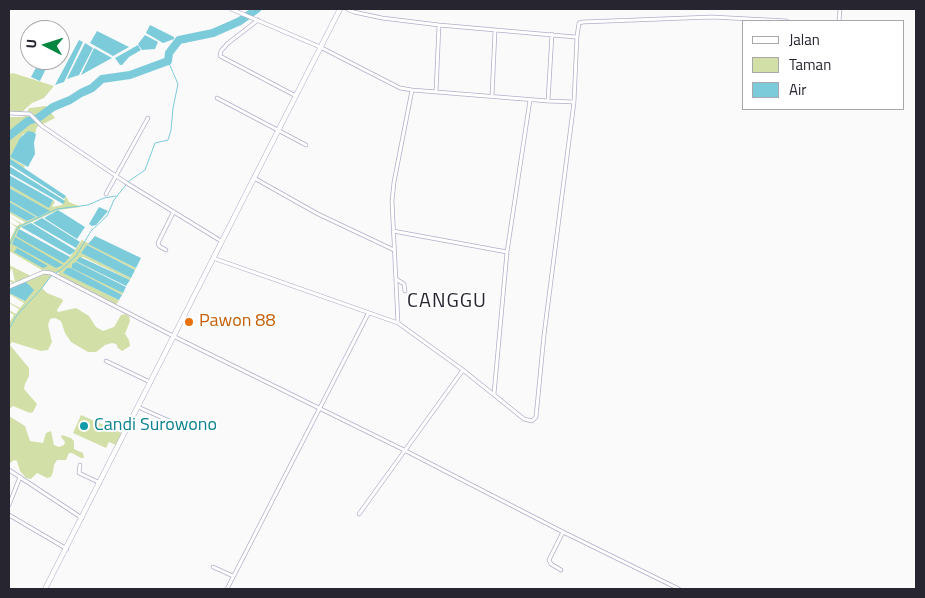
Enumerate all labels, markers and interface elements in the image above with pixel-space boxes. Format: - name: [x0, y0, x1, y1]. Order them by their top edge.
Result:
- north arrow: [20, 20, 70, 70]
- legend: [742, 20, 905, 110]
- text: Jalan: [789, 28, 820, 51]
- text: U: [20, 38, 41, 49]
- text: Taman: [789, 53, 831, 76]
- text: Air: [789, 78, 806, 101]
- district label: CANGGU: [406, 290, 488, 314]
- place label: Pawon 88: [199, 311, 276, 333]
- marker: Pawon 88: [183, 316, 195, 328]
- place label: Candi Surowono: [94, 415, 217, 437]
- marker: Candi Surowono: [78, 420, 90, 432]

